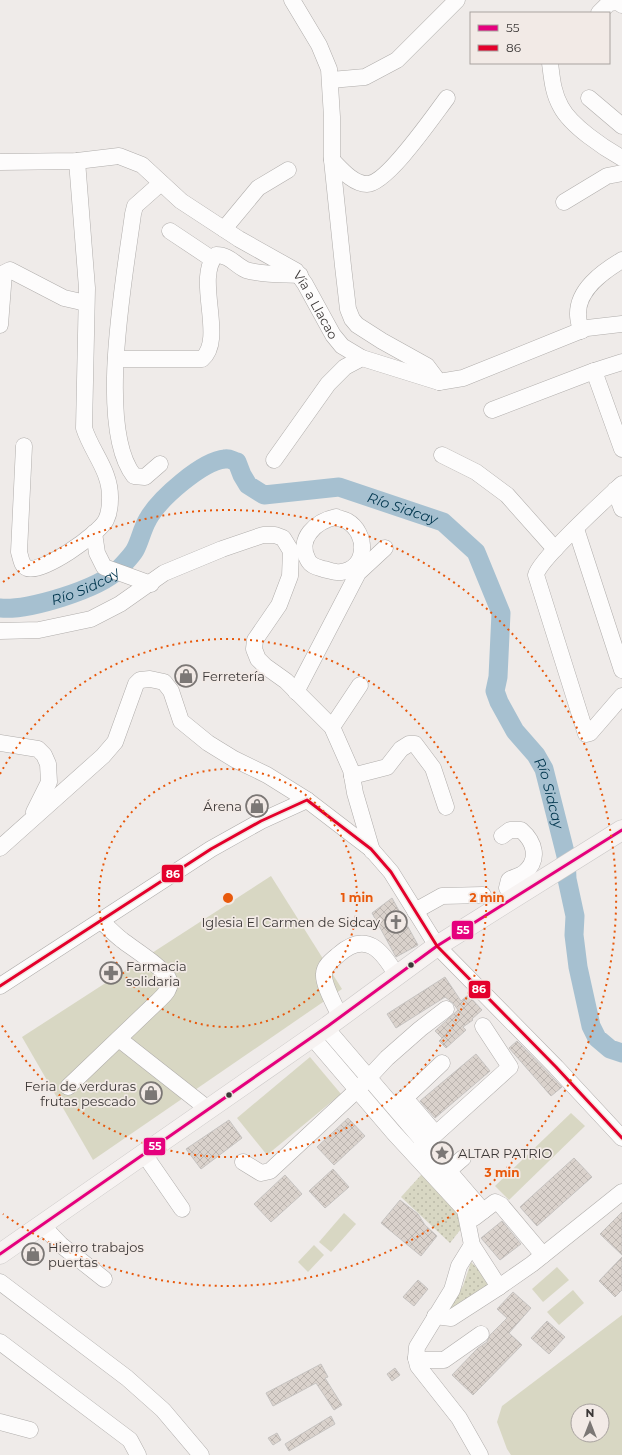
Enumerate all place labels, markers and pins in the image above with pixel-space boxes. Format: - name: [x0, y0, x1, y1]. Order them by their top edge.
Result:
- shop icon: Ferretería: [173, 663, 199, 689]
- place label: Ferretería: [202, 668, 265, 684]
- shop icon: Árena: [244, 793, 270, 819]
- place label: Árena: [203, 798, 242, 814]
- centre of rings: [221, 891, 235, 905]
- church icon: Iglesia El Carmen de Sidcay: [383, 909, 409, 935]
- place label: Iglesia El Carmen de Sidcay: [201, 914, 381, 930]
- place label: Farmacia solidaria: [126, 958, 187, 989]
- pharmacy icon: Farmacia solidaria: [98, 960, 124, 986]
- unlabelled marker: [406, 960, 416, 970]
- place label: Feria de verduras frutas pescado: [24, 1078, 136, 1109]
- shop icon: Feria de verduras frutas pescado: [138, 1080, 164, 1106]
- unlabelled marker: [224, 1090, 234, 1100]
- place icon: ALTAR PATRIO: [429, 1140, 455, 1166]
- place label: ALTAR PATRIO: [458, 1145, 553, 1161]
- place label: Hierro trabajos puertas: [48, 1239, 144, 1270]
- shop icon: Hierro trabajos puertas: [20, 1241, 46, 1267]

